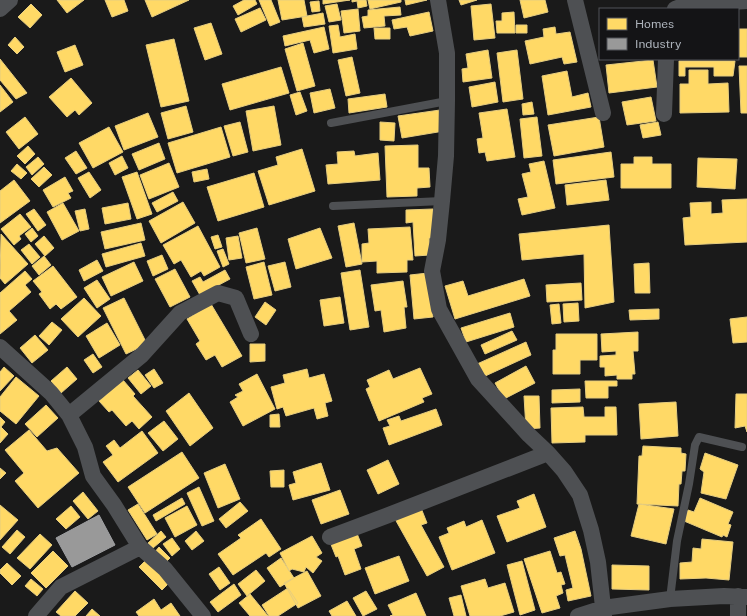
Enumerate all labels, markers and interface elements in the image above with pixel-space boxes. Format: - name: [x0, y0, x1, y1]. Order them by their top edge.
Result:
- legend: [599, 8, 739, 60]
- text: Homes: [635, 17, 674, 31]
- text: Industry: [635, 37, 682, 51]

